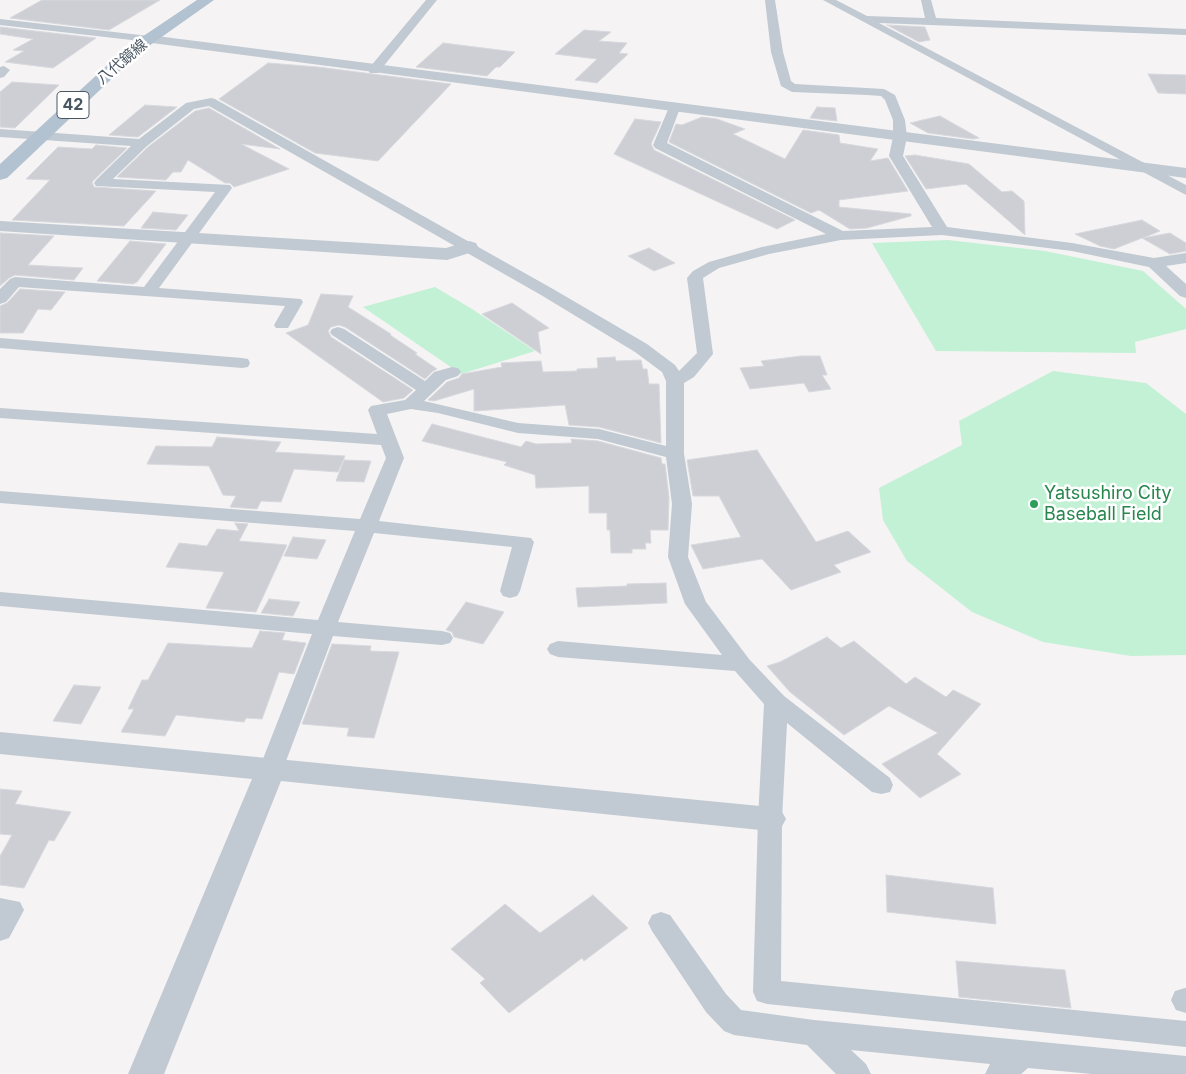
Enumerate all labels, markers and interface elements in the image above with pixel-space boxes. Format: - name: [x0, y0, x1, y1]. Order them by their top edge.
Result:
- street label: 八代鏡線: [93, 36, 151, 88]
- road number: 42: [57, 92, 89, 118]
- place label: Yatsushiro City Baseball Field: [1044, 483, 1172, 526]
- marker: Yatsushiro City Baseball Field: [1028, 498, 1040, 510]

